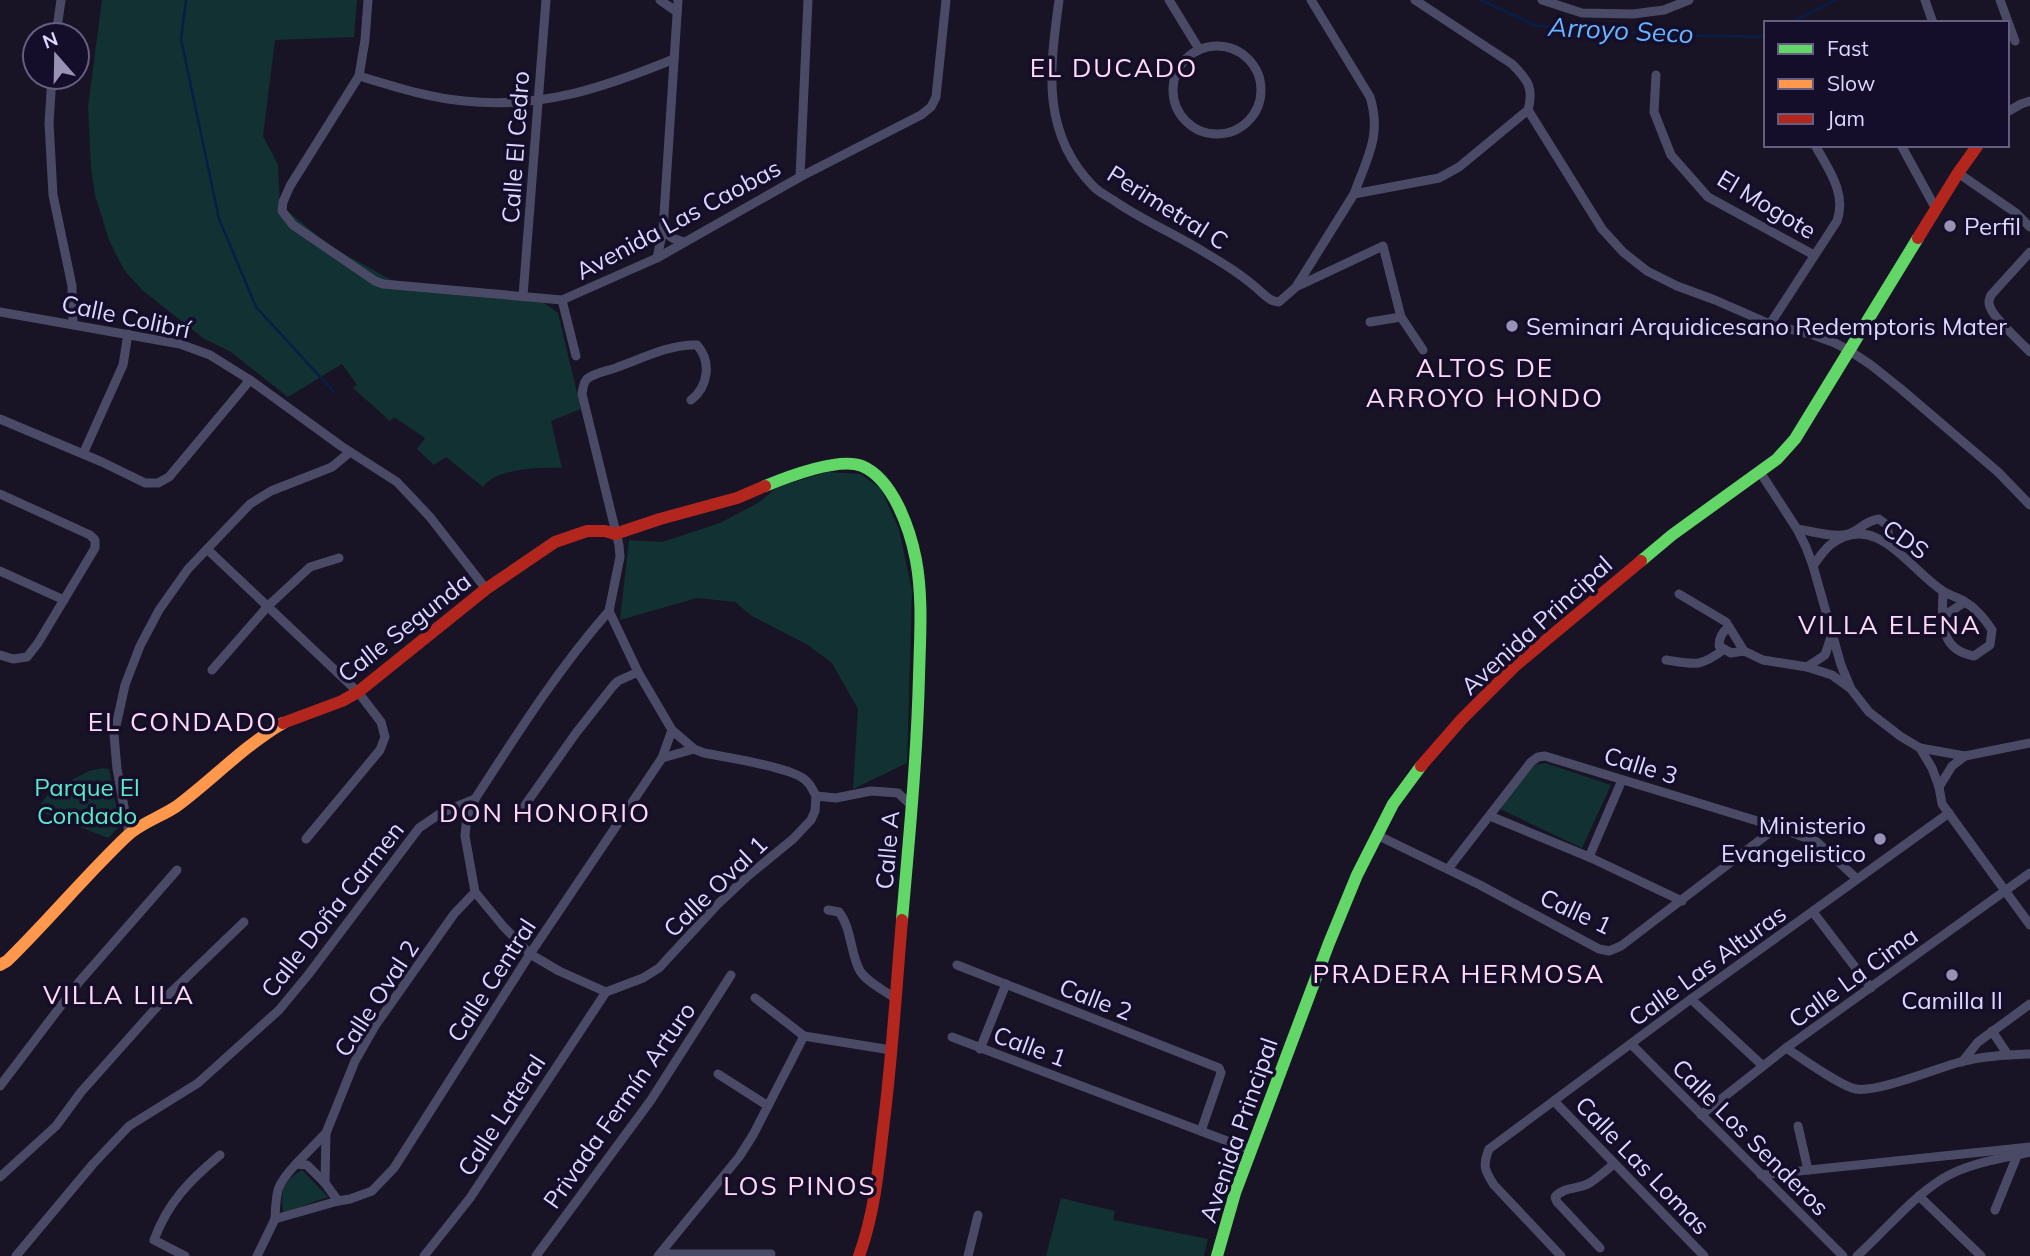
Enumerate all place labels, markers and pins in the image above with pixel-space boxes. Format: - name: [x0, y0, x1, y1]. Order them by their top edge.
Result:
- place label: Perfil: [1964, 211, 2021, 241]
- marker: Perfil: [1942, 218, 1958, 234]
- place label: Seminari Arquidicesano Redemptoris Mater: [1526, 311, 2007, 341]
- marker: Seminari Arquidicesano Redemptoris Mater: [1504, 318, 1520, 334]
- place label: Ministerio Evangelistico: [1721, 810, 1866, 868]
- marker: Ministerio Evangelistico: [1872, 831, 1888, 847]
- marker: Camilla II: [1944, 967, 1960, 983]
- place label: Camilla II: [1901, 985, 2003, 1015]

